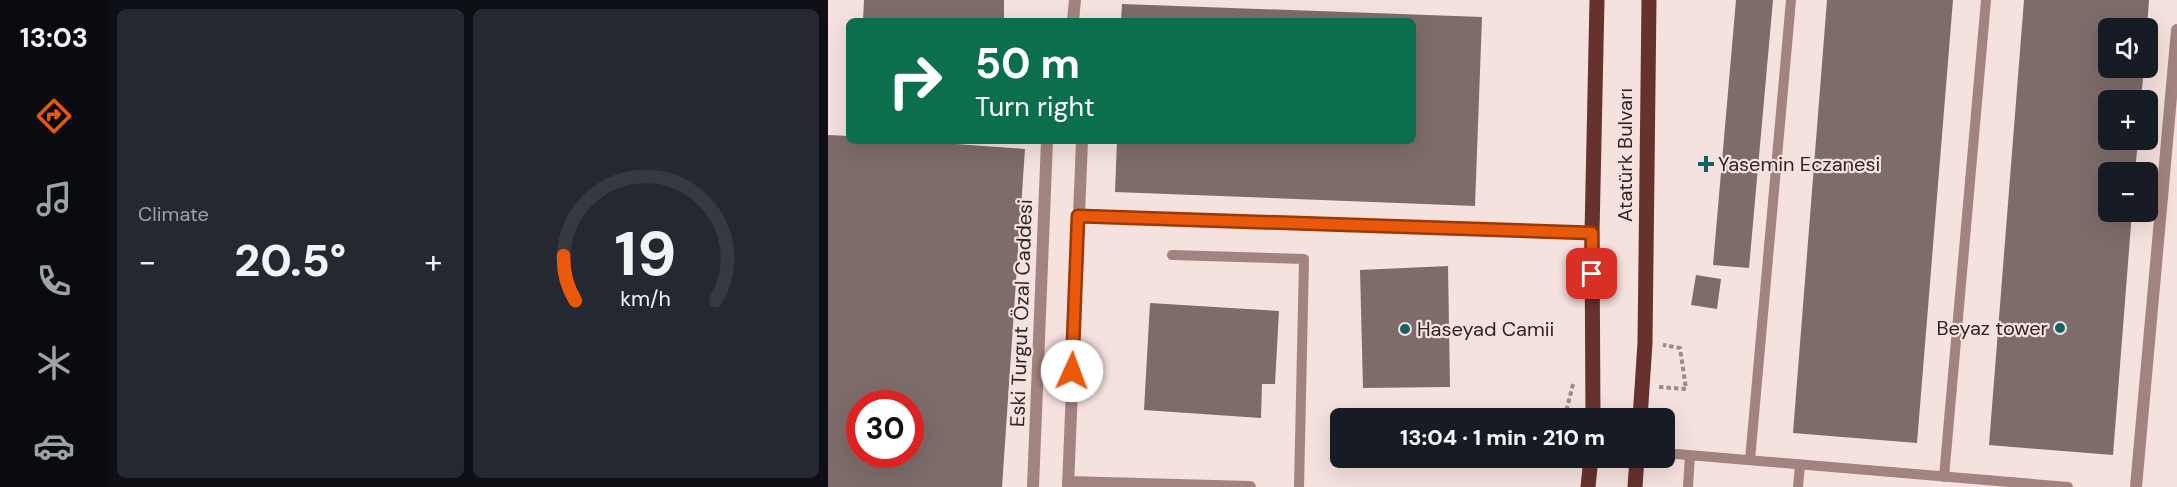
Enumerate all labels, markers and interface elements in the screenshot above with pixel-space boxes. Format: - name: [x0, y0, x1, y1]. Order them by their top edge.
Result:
- map controls: [2098, 18, 2158, 222]
- button: sound: [2098, 18, 2158, 78]
- text: 13:03: [20, 20, 88, 55]
- text: 50 m: [975, 36, 1080, 91]
- icon: right: [876, 42, 954, 120]
- street label: Atatürk Bulvarı: [1612, 88, 1638, 222]
- text: Turn right: [975, 89, 1095, 124]
- button: +: [2098, 90, 2158, 150]
- icon: directions: [33, 95, 75, 137]
- place label: Yasemin Eczanesi: [1718, 151, 1880, 177]
- marker: Yasemin Eczanesi: [1699, 157, 1713, 171]
- button: −: [2098, 162, 2158, 222]
- icon: music: [33, 178, 75, 220]
- street label: Eski Turgut Özal Caddesi: [1004, 199, 1038, 427]
- text: Climate: [138, 201, 209, 227]
- text: 19: [615, 213, 677, 294]
- text: 20.5°: [234, 231, 346, 290]
- text: −: [138, 240, 156, 283]
- text: +: [424, 240, 442, 283]
- pin: [1566, 248, 1617, 299]
- icon: arrive: [1575, 257, 1608, 290]
- icon: phone: [33, 260, 75, 302]
- text: km/h: [620, 285, 671, 313]
- place label: Beyaz tower: [1936, 315, 2048, 341]
- place label: Haseyad Camii: [1417, 316, 1554, 342]
- marker: Beyaz tower: [2053, 321, 2067, 335]
- marker: Haseyad Camii: [1398, 322, 1412, 336]
- position arrow: [1040, 339, 1104, 403]
- icon: climate: [33, 342, 75, 384]
- speed limit sign: 30: [846, 390, 924, 468]
- text: 13:04 · 1 min · 210 m: [1400, 423, 1605, 452]
- icon: car: [33, 425, 75, 467]

